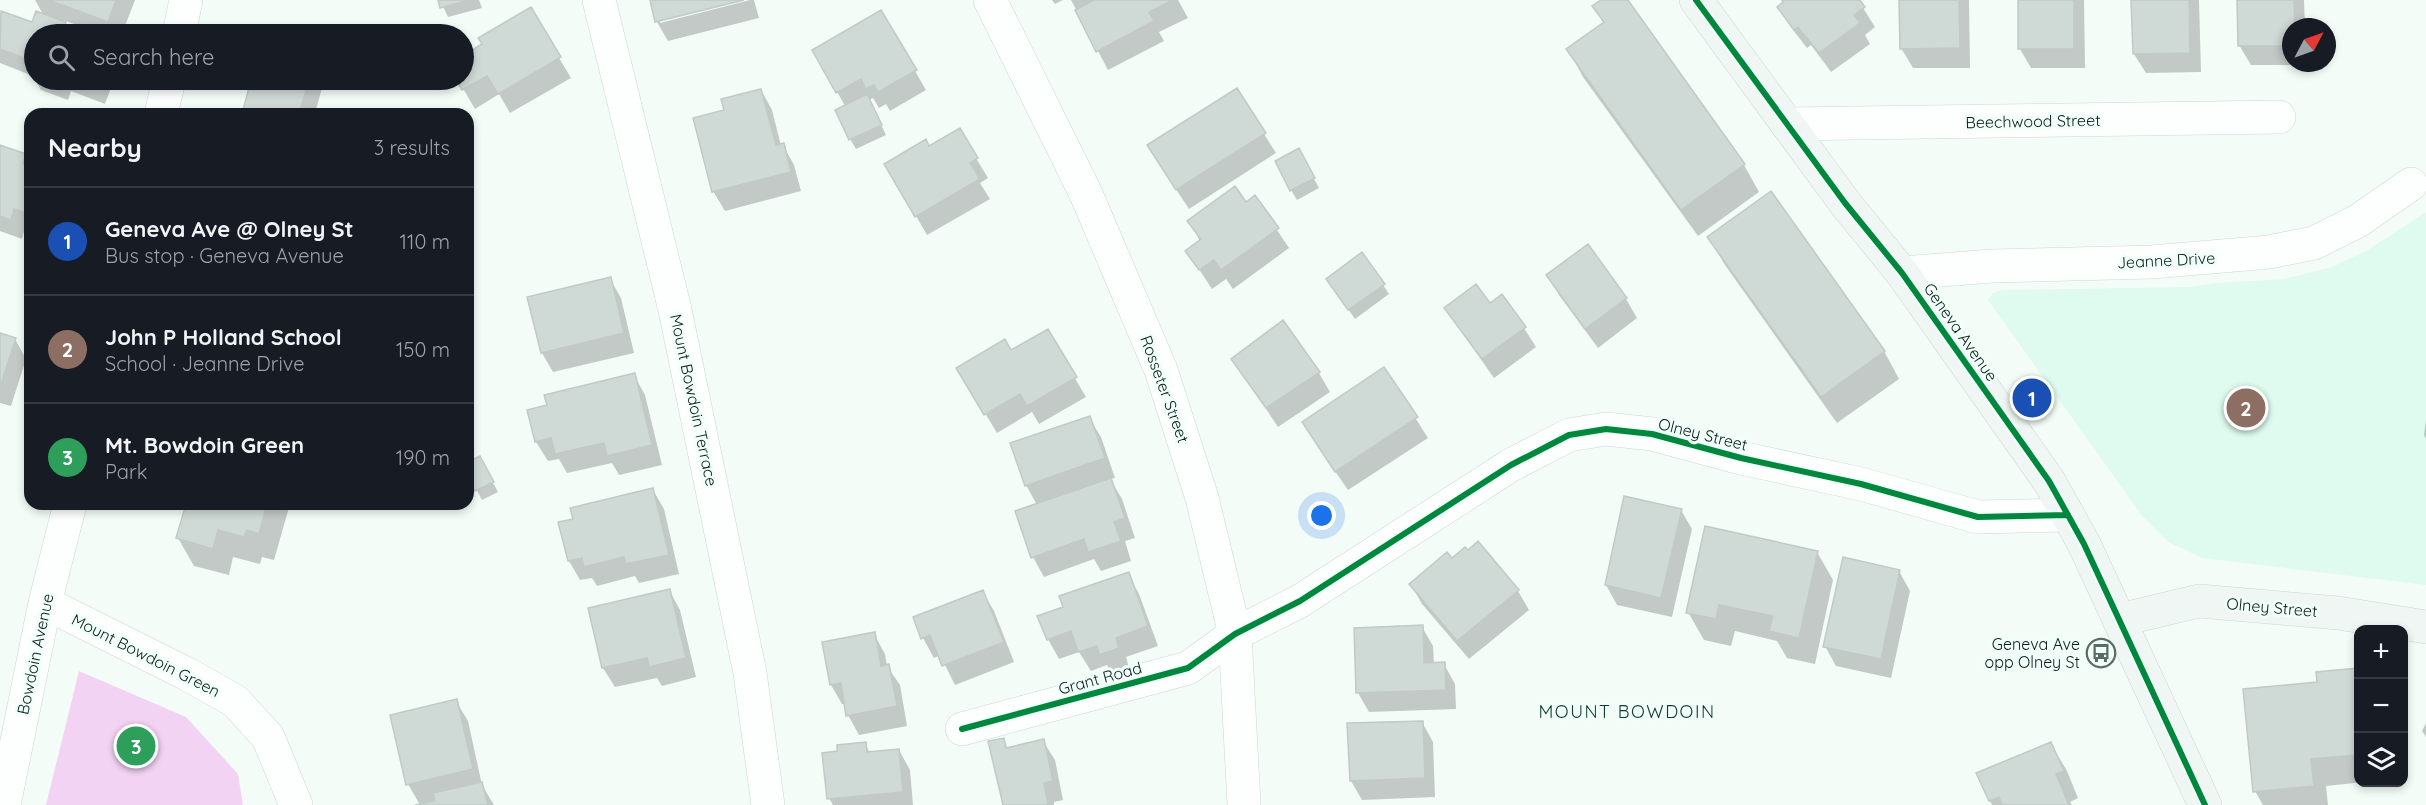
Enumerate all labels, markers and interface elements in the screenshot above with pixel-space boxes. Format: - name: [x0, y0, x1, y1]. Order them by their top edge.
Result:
- north arrow: [2282, 18, 2336, 72]
- search box: [24, 24, 474, 90]
- icon: search: [45, 41, 78, 74]
- text: Search here: [93, 43, 214, 71]
- street label: Beechwood Street: [1965, 110, 2101, 132]
- text: Nearby: [48, 131, 142, 164]
- text: 3 results: [374, 135, 450, 160]
- text: Geneva Ave @ Olney St: [105, 215, 354, 243]
- text: 1: [64, 229, 71, 254]
- text: 110 m: [400, 229, 450, 254]
- text: Bus stop · Geneva Avenue: [105, 243, 344, 268]
- street label: Jeanne Drive: [2116, 247, 2216, 273]
- street label: Geneva Avenue: [1920, 279, 2002, 385]
- street label: Mount Bowdoin Terrace: [666, 312, 722, 488]
- text: John P Holland School: [105, 323, 342, 351]
- street label: Rosseter Street: [1136, 332, 1194, 446]
- text: 2: [62, 337, 73, 362]
- text: 150 m: [396, 337, 450, 362]
- text: School · Jeanne Drive: [105, 351, 305, 376]
- pin: 1: [2012, 376, 2052, 420]
- pin: 2: [2226, 386, 2266, 430]
- street label: Olney Street: [1656, 413, 1750, 455]
- text: Mt. Bowdoin Green: [105, 431, 304, 459]
- text: 3: [62, 445, 73, 470]
- text: 190 m: [396, 445, 450, 470]
- text: Park: [105, 459, 147, 484]
- your location: [1307, 501, 1336, 530]
- street label: Bowdoin Avenue: [12, 592, 58, 716]
- street label: Olney Street: [2226, 593, 2318, 621]
- street label: Mount Bowdoin Green: [68, 609, 224, 701]
- map controls: [2354, 625, 2408, 787]
- button: +: [2354, 625, 2408, 679]
- place label: Geneva Ave opp Olney St: [1985, 634, 2080, 672]
- bus stop icon: Geneva Ave opp Olney St: [2085, 637, 2117, 669]
- street label: Grant Road: [1056, 657, 1144, 699]
- button: −: [2354, 679, 2408, 733]
- district label: MOUNT BOWDOIN: [1538, 700, 1716, 723]
- pin: 3: [116, 724, 156, 768]
- button: layers: [2354, 733, 2408, 787]

